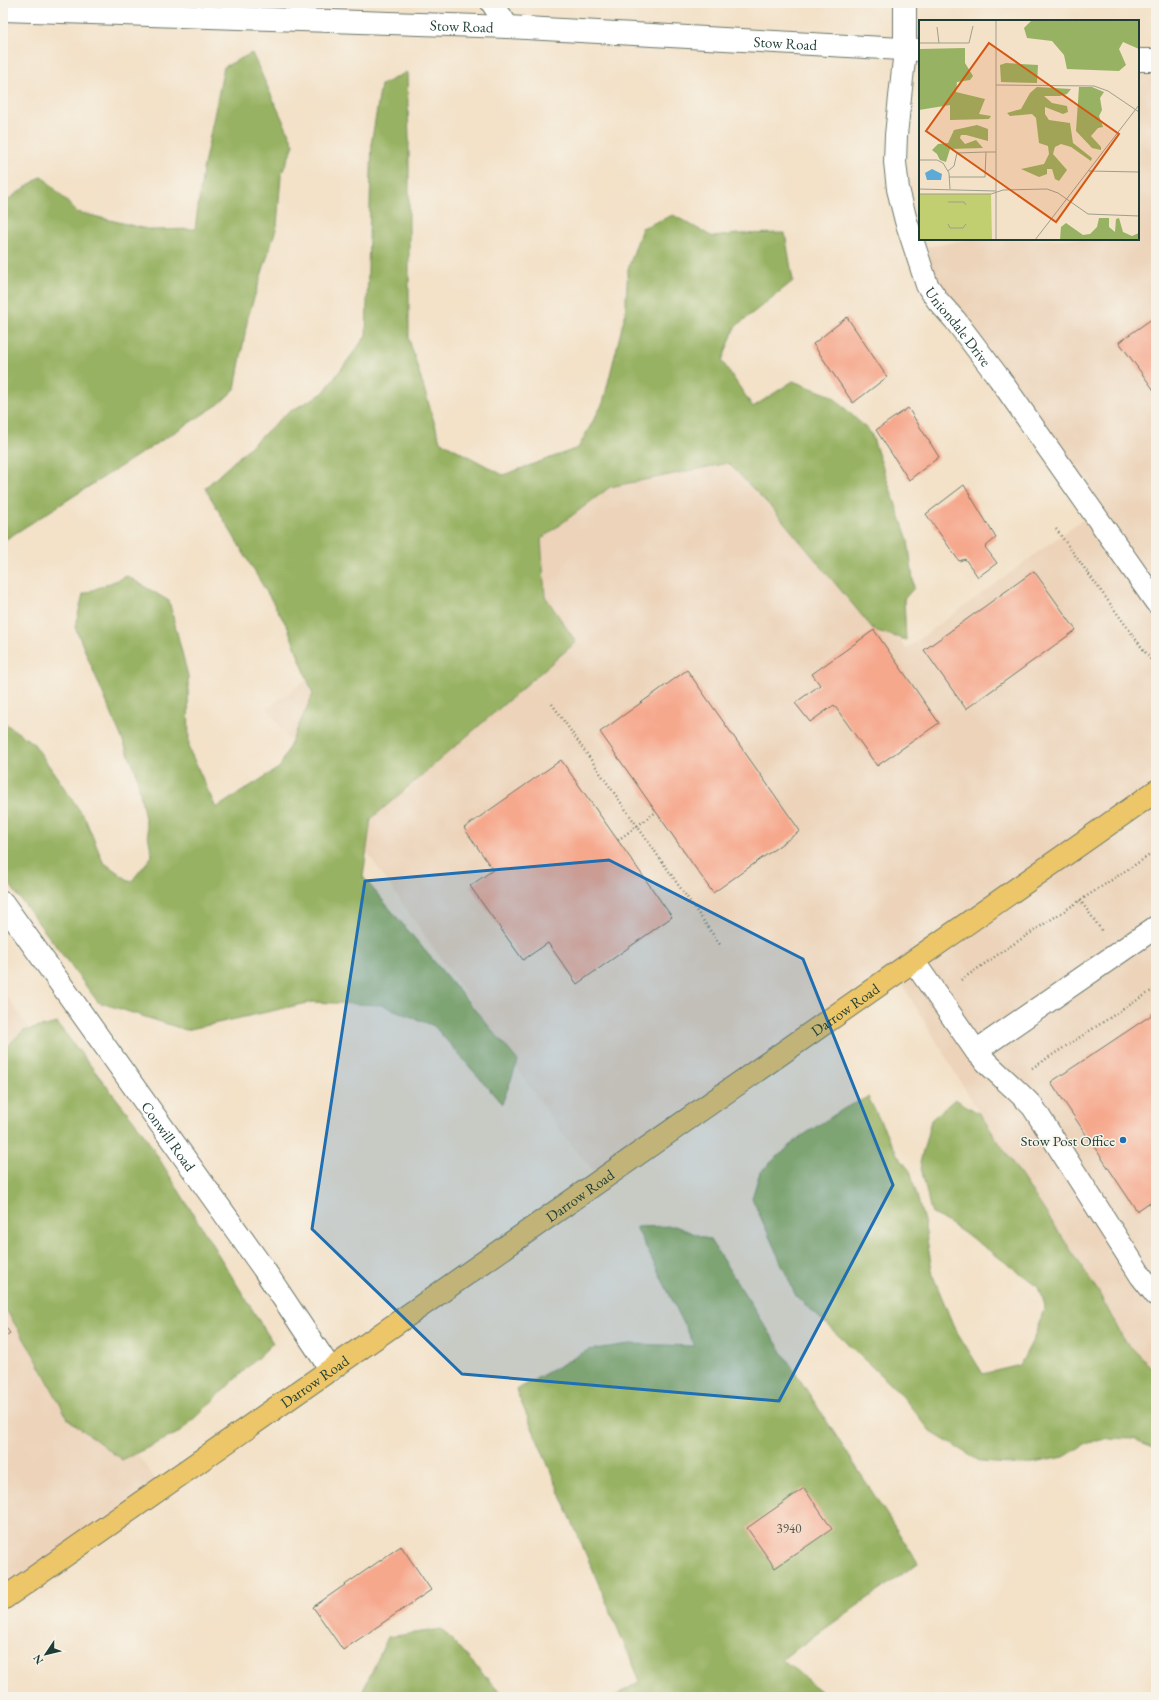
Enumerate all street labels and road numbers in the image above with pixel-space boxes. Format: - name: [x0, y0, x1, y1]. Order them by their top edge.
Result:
- street label: Stow Road: [430, 15, 494, 36]
- street label: Stow Road: [753, 31, 818, 54]
- street label: Uniondale Drive: [921, 283, 996, 370]
- street label: Darrow Road: [807, 978, 883, 1040]
- street label: Conwill Road: [138, 1097, 200, 1175]
- street label: Darrow Road: [542, 1164, 618, 1226]
- street label: Darrow Road: [276, 1350, 352, 1411]

